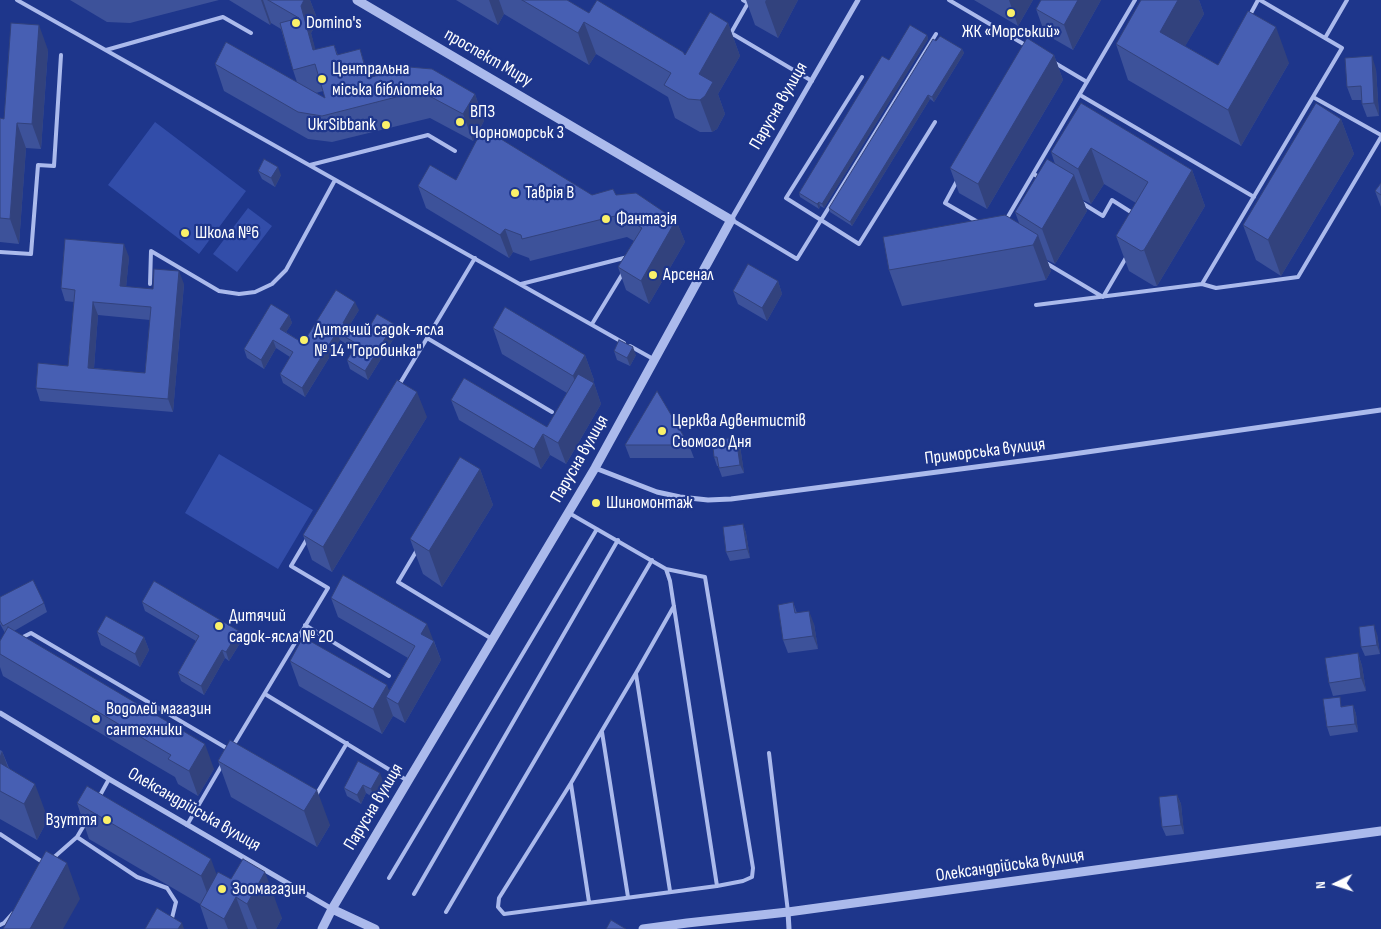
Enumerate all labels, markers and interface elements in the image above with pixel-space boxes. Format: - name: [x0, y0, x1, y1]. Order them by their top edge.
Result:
- marker: ЖК «Морський»: [1005, 7, 1017, 19]
- place label: Domino's: [306, 12, 362, 34]
- marker: Domino's: [290, 17, 302, 29]
- place label: ЖК «Морський»: [962, 21, 1060, 43]
- street label: проспект Миру: [440, 24, 536, 92]
- place label: Центральна міська бібліотека: [332, 58, 443, 100]
- street label: Парусна вулиця: [745, 58, 813, 154]
- marker: Центральна міська бібліотека: [316, 73, 328, 85]
- place label: ВПЗ Чорноморськ 3: [470, 101, 564, 144]
- place label: UkrSibbank: [308, 114, 376, 136]
- marker: ВПЗ Чорноморськ 3: [454, 116, 466, 128]
- marker: UkrSibbank: [380, 119, 392, 131]
- place label: Таврія В: [525, 182, 574, 204]
- marker: Таврія В: [509, 187, 521, 199]
- place label: Фантазія: [616, 208, 677, 230]
- marker: Фантазія: [600, 213, 612, 225]
- place label: Школа №6: [195, 222, 259, 244]
- marker: Школа №6: [179, 227, 191, 239]
- place label: Арсенал: [663, 264, 714, 286]
- marker: Арсенал: [647, 269, 659, 281]
- place label: Дитячий садок-ясла № 14 "Горобинка": [314, 319, 444, 362]
- marker: Дитячий садок-ясла № 14 "Горобинка": [298, 334, 310, 346]
- place label: Церква Адвентистів Сьомого Дня: [672, 410, 806, 452]
- street label: Парусна вулиця: [546, 411, 614, 507]
- marker: Церква Адвентистів Сьомого Дня: [656, 425, 668, 437]
- street label: Приморська вулиця: [923, 434, 1047, 470]
- place label: Шиномонтаж: [606, 492, 693, 514]
- marker: Шиномонтаж: [590, 497, 602, 509]
- place label: Дитячий садок-ясла № 20: [229, 605, 334, 648]
- marker: Дитячий садок-ясла № 20: [213, 620, 225, 632]
- place label: Водолей магазин сантехники: [106, 698, 211, 741]
- marker: Водолей магазин сантехники: [90, 713, 102, 725]
- street label: Парусна вулиця: [340, 760, 408, 854]
- street label: Олександрійська вулиця: [124, 763, 264, 857]
- place label: Взуття: [45, 809, 97, 831]
- marker: Взуття: [101, 814, 113, 826]
- street label: Олександрійська вулиця: [934, 845, 1086, 887]
- north arrow: [1311, 859, 1361, 909]
- place label: Зоомагазин: [232, 878, 306, 900]
- text: N: [1312, 881, 1329, 889]
- marker: Зоомагазин: [216, 883, 228, 895]

